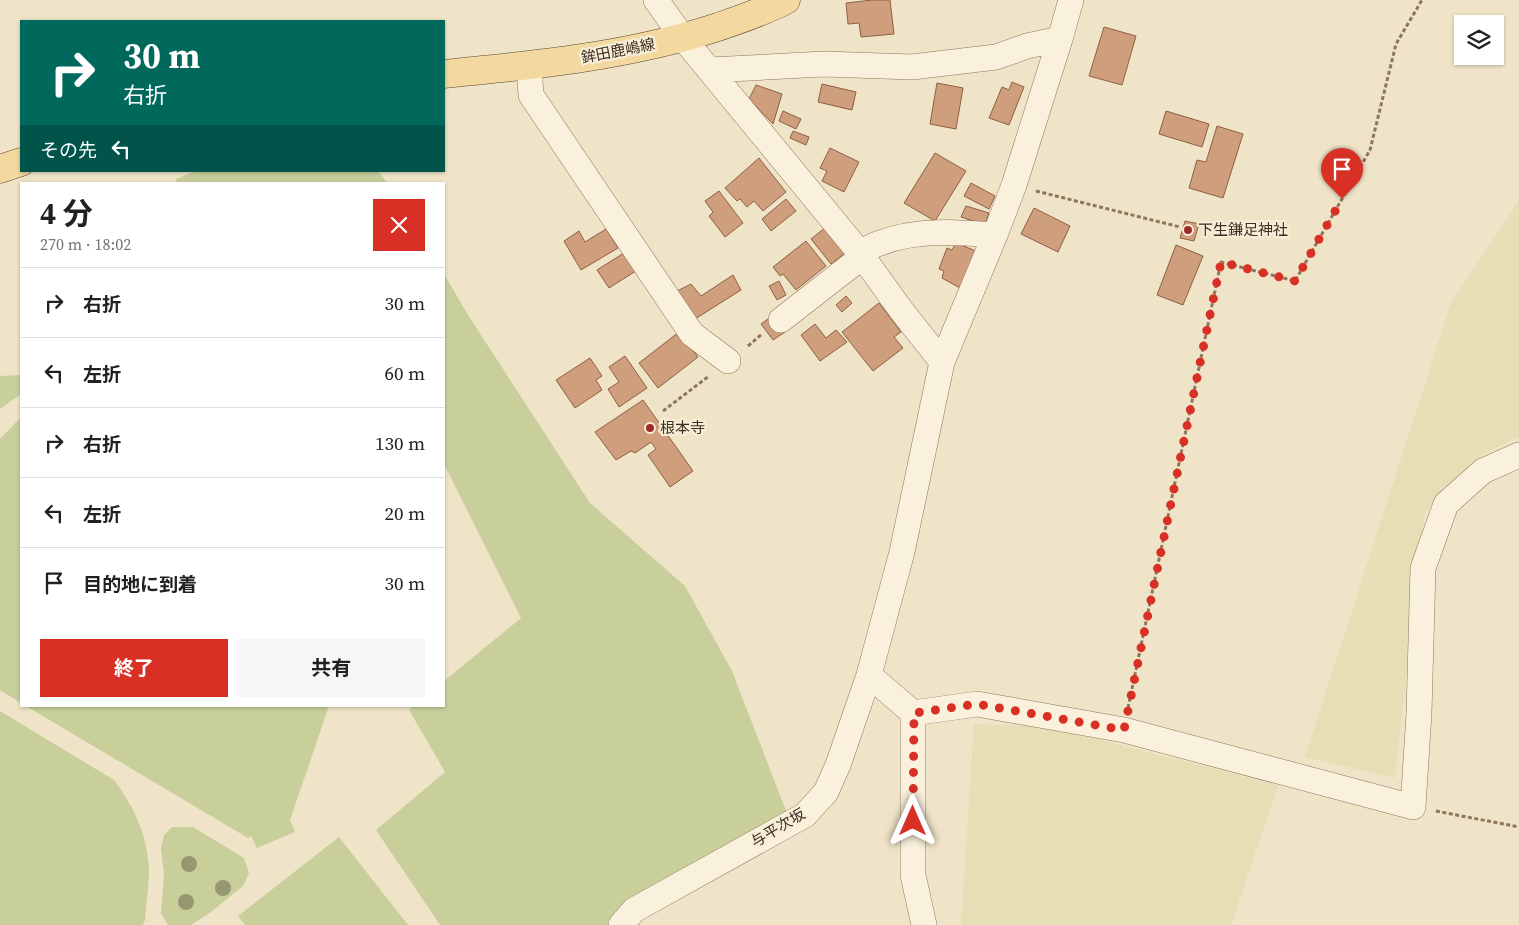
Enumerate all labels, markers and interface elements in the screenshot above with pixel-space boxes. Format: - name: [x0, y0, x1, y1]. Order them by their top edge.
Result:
- map controls: [1454, 15, 1504, 65]
- button: layers: [1454, 15, 1504, 65]
- text: 30 m: [123, 32, 200, 80]
- street label: 鉾田鹿嶋線: [579, 33, 657, 68]
- icon: right: [40, 40, 105, 105]
- text: 右折: [123, 80, 167, 110]
- icon: left: [107, 135, 135, 163]
- text: その先: [40, 137, 97, 163]
- pin: [1321, 148, 1363, 199]
- icon: arrive: [1328, 155, 1356, 183]
- text: 4 分: [40, 193, 93, 234]
- button: close: [373, 199, 425, 251]
- place label: 下生鎌足神社: [1198, 219, 1288, 240]
- marker: 下生鎌足神社: [1182, 224, 1194, 236]
- text: 270 m · 18:02: [40, 233, 131, 255]
- icon: right: [40, 289, 68, 317]
- text: 30 m: [384, 290, 425, 316]
- text: 右折: [83, 291, 121, 317]
- icon: left: [40, 359, 68, 387]
- text: 60 m: [384, 360, 425, 386]
- text: 左折: [83, 361, 121, 387]
- place label: 根本寺: [660, 417, 705, 438]
- marker: 根本寺: [644, 422, 656, 434]
- icon: right: [40, 429, 68, 457]
- text: 130 m: [375, 430, 425, 456]
- text: 右折: [83, 431, 121, 457]
- icon: left: [40, 499, 68, 527]
- text: 20 m: [384, 500, 425, 526]
- text: 左折: [83, 501, 121, 527]
- icon: arrive: [40, 569, 68, 597]
- text: 30 m: [384, 570, 425, 596]
- text: 目的地に到着: [83, 571, 197, 597]
- button: 終了: [40, 639, 228, 697]
- button: 共有: [238, 639, 425, 697]
- position arrow: [886, 794, 938, 846]
- street label: 与平次坂: [747, 803, 809, 852]

